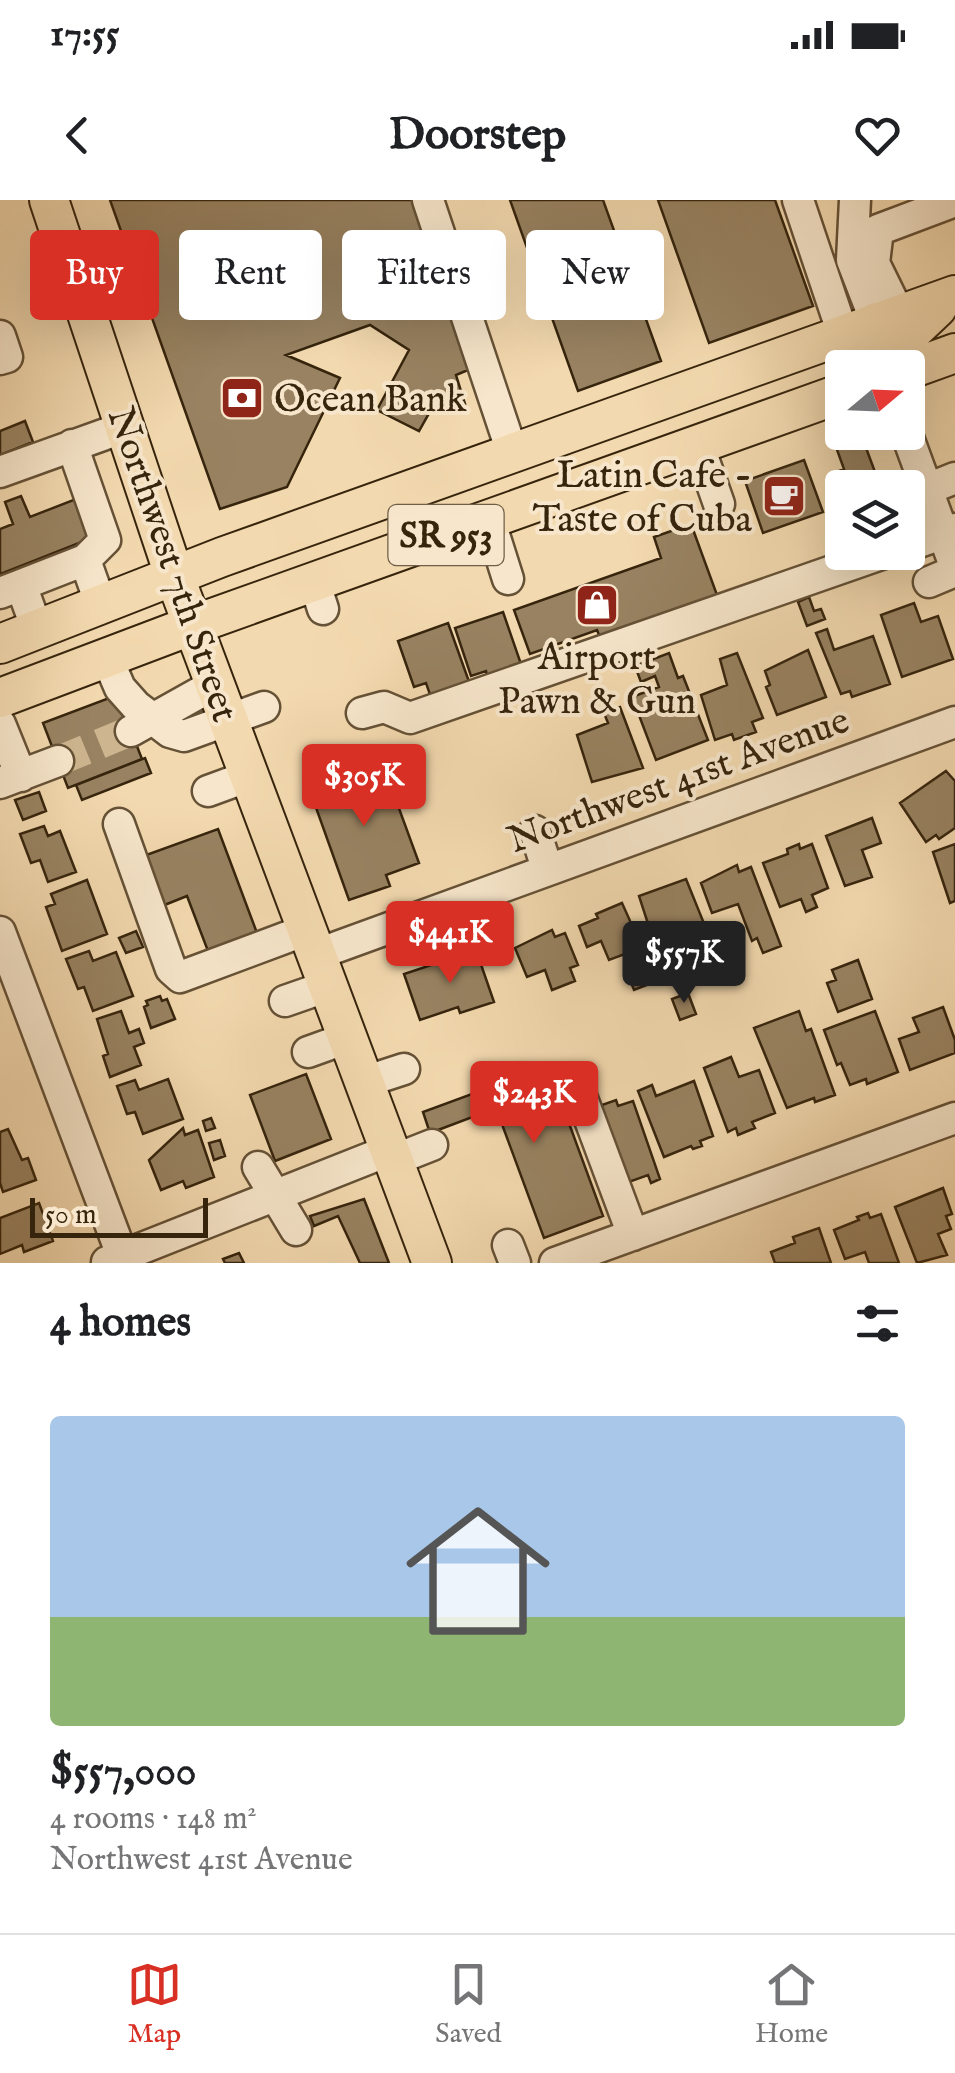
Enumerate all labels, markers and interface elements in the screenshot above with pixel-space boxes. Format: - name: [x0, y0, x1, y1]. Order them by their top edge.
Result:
- text: 17:55: [50, 11, 120, 59]
- text: Doorstep: [389, 107, 566, 164]
- icon: back: [50, 108, 105, 163]
- icon: heart: [850, 108, 905, 163]
- chip: Buy: [30, 230, 159, 320]
- chip: Rent: [179, 230, 322, 320]
- chip: Filters: [342, 230, 506, 320]
- chip: New: [526, 230, 664, 320]
- north arrow: [825, 350, 925, 450]
- map controls: [825, 350, 925, 570]
- bank icon: Ocean Bank: [219, 375, 265, 421]
- place label: Ocean Bank: [274, 377, 467, 425]
- street label: Northwest 7th Street: [95, 401, 247, 729]
- place label: Latin Cafe - Taste of Cuba: [533, 453, 753, 545]
- button: layers: [825, 470, 925, 570]
- cafe icon: Latin Cafe - Taste of Cuba: [761, 473, 807, 519]
- road number: SR 953: [388, 505, 504, 565]
- shop icon: Airport Pawn & Gun: [574, 582, 620, 628]
- place label: Airport Pawn & Gun: [498, 635, 696, 727]
- street label: Northwest 41st Avenue: [502, 698, 856, 866]
- pin: $305K: [294, 744, 434, 829]
- text: $305K: [324, 756, 404, 797]
- pin: $441K: [380, 901, 520, 986]
- text: $441K: [408, 913, 492, 954]
- pin: $557K: [614, 921, 754, 1006]
- text: $557K: [644, 933, 724, 974]
- pin: $243K: [464, 1061, 604, 1146]
- text: $243K: [492, 1073, 576, 1114]
- scale bar: [30, 1193, 208, 1238]
- text: 50 m: [45, 1198, 97, 1233]
- icon: filters: [850, 1296, 905, 1351]
- text: 4 homes: [50, 1297, 191, 1350]
- icon: home: [388, 1481, 568, 1661]
- text: $557,000: [50, 1746, 196, 1799]
- text: 4 rooms · 148 m²: [50, 1799, 257, 1840]
- text: Northwest 41st Avenue: [50, 1840, 353, 1881]
- tab: Map: [127, 1957, 182, 2052]
- tab: Saved: [435, 1957, 502, 2052]
- tab: Home: [755, 1957, 828, 2052]

